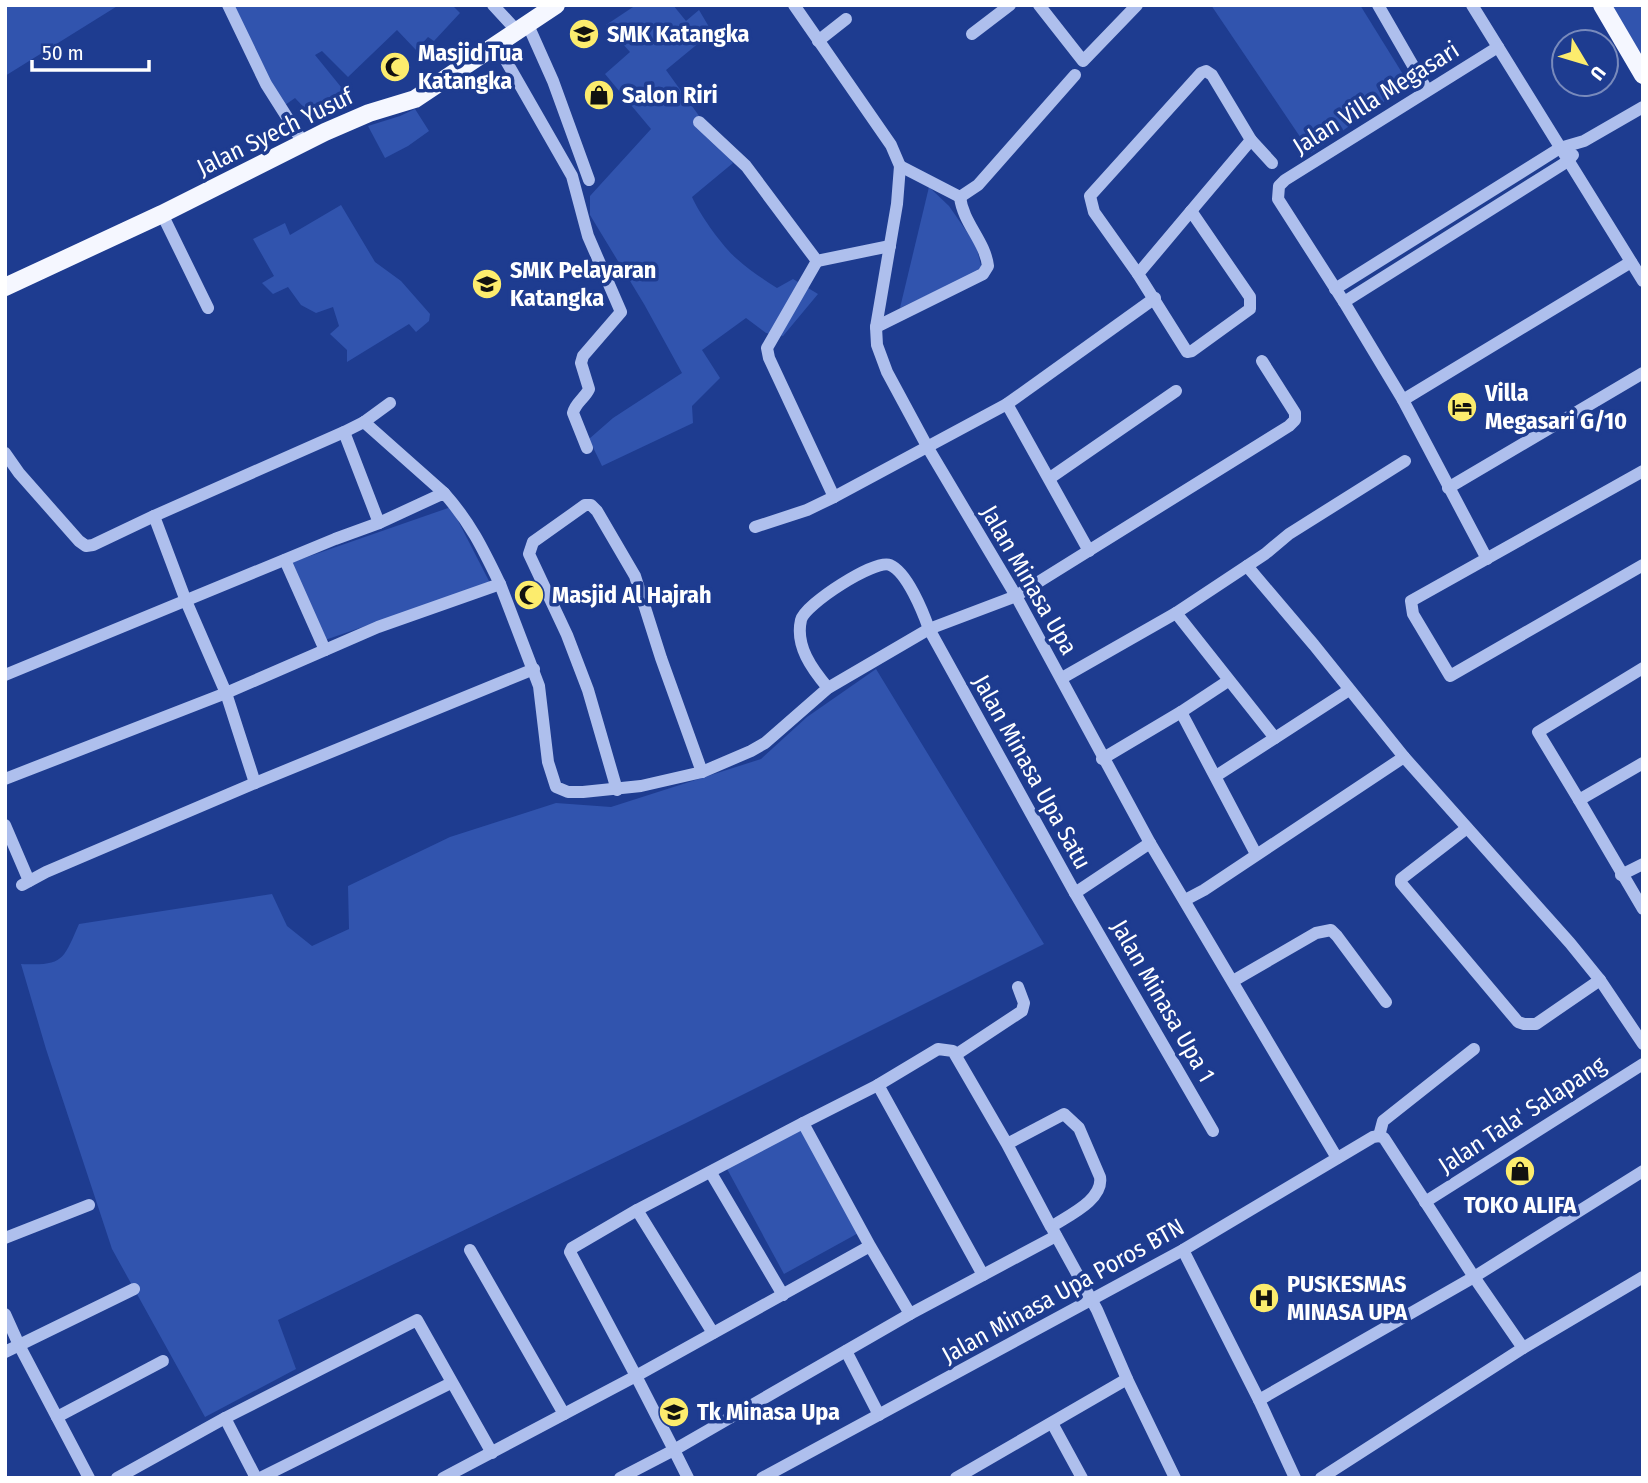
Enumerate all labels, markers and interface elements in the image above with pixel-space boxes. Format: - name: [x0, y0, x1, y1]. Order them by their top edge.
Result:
- school or university icon: SMK Katangka: [567, 17, 601, 51]
- place label: SMK Katangka: [607, 20, 750, 48]
- scale bar: [32, 28, 149, 72]
- north arrow: [1550, 28, 1620, 98]
- street label: Jalan Villa Megasari: [1288, 36, 1464, 160]
- place label: Masjid Tua Katangka: [418, 39, 523, 95]
- text: 50 m: [42, 40, 84, 66]
- mosque icon: Masjid Tua Katangka: [378, 50, 412, 84]
- text: U: [1586, 62, 1610, 85]
- shop icon: Salon Riri: [582, 78, 616, 112]
- street label: Jalan Syech Yusuf: [192, 81, 359, 182]
- place label: Salon Riri: [622, 81, 718, 109]
- place label: SMK Pelayaran Katangka: [510, 256, 656, 312]
- school or university icon: SMK Pelayaran Katangka: [470, 267, 504, 301]
- place label: Villa Megasari G/10: [1484, 379, 1627, 435]
- hotel icon: Villa Megasari G/10: [1445, 390, 1479, 424]
- street label: Jalan Minasa Upa: [975, 500, 1083, 660]
- mosque icon: Masjid Al Hajrah: [512, 578, 546, 612]
- place label: Masjid Al Hajrah: [552, 581, 712, 609]
- street label: Jalan Minasa Upa Satu: [967, 670, 1097, 874]
- street label: Jalan Minasa Upa 1: [1105, 915, 1221, 1087]
- street label: Jalan Tala' Salapang: [1433, 1050, 1611, 1179]
- shop icon: TOKO ALIFA: [1503, 1154, 1537, 1188]
- place label: TOKO ALIFA: [1464, 1191, 1577, 1219]
- street label: Jalan Minasa Upa Poros BTN: [937, 1213, 1189, 1369]
- place label: PUSKESMAS MINASA UPA: [1287, 1270, 1408, 1326]
- hospital icon: PUSKESMAS MINASA UPA: [1247, 1281, 1281, 1315]
- school or university icon: Tk Minasa Upa: [657, 1395, 691, 1429]
- place label: Tk Minasa Upa: [697, 1398, 840, 1426]

